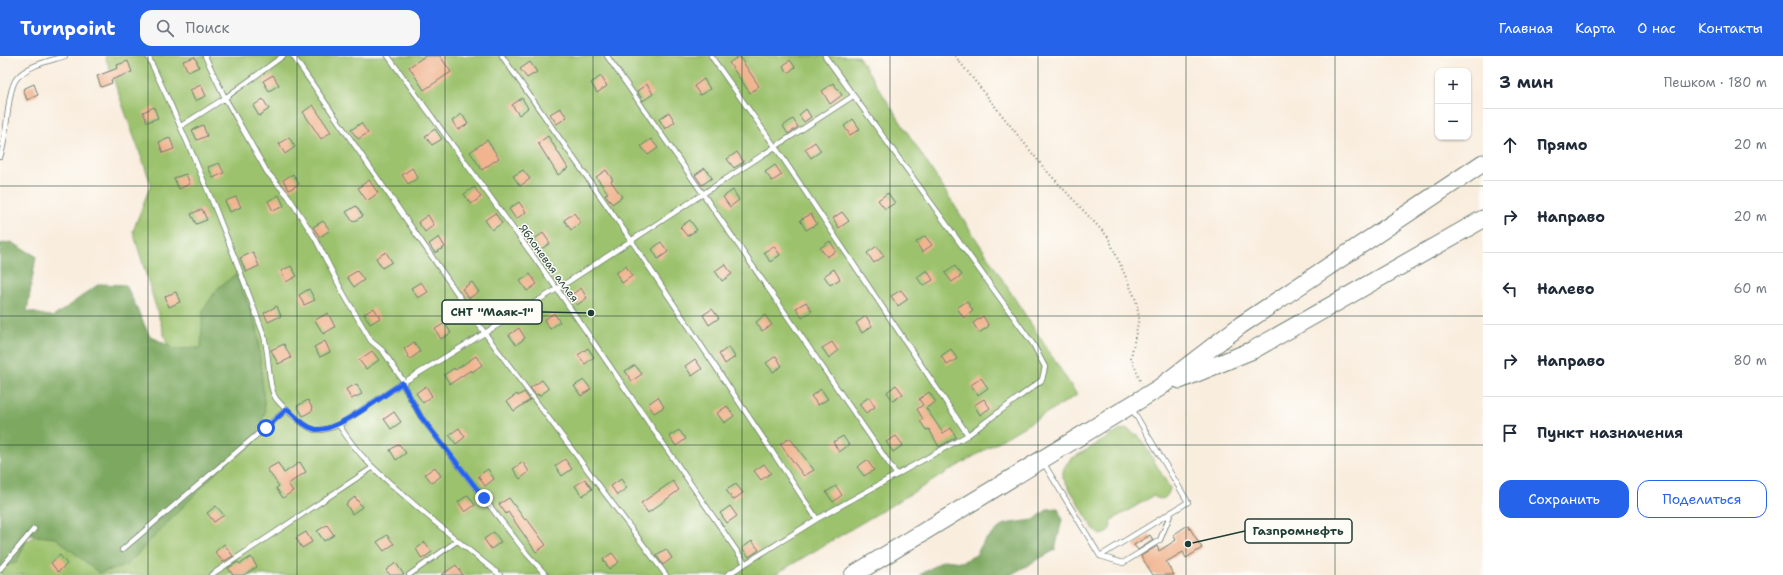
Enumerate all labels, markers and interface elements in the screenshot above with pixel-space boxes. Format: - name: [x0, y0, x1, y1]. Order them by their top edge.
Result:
- search box: [140, 10, 420, 46]
- text: Turnpoint: [20, 16, 116, 41]
- icon: search: [154, 17, 176, 39]
- text: Поиск: [186, 18, 229, 38]
- text: Главная: [1499, 19, 1553, 37]
- text: Карта: [1575, 19, 1615, 37]
- text: О нас: [1637, 19, 1676, 37]
- text: Контакты: [1698, 19, 1763, 37]
- map controls: [1435, 68, 1471, 140]
- button: +: [1435, 68, 1471, 104]
- text: 3 мин: [1499, 71, 1554, 93]
- text: Пешком · 180 m: [1664, 74, 1767, 91]
- button: −: [1435, 104, 1471, 140]
- icon: ahead: [1499, 134, 1521, 156]
- text: Прямо: [1537, 135, 1587, 155]
- text: 20 m: [1734, 136, 1767, 153]
- icon: right: [1499, 206, 1521, 228]
- text: Направо: [1537, 207, 1605, 227]
- text: 20 m: [1734, 208, 1767, 225]
- street label: Яблоневая аллея: [515, 221, 582, 305]
- icon: left: [1499, 278, 1521, 300]
- text: Налево: [1537, 279, 1595, 299]
- text: 60 m: [1734, 280, 1767, 297]
- callout: СНТ "Маяк-1": [442, 300, 542, 324]
- text: СНТ "Маяк-1": [450, 304, 534, 320]
- icon: right: [1499, 350, 1521, 372]
- text: Направо: [1537, 351, 1605, 371]
- text: 80 m: [1733, 352, 1767, 369]
- route start: [257, 419, 275, 437]
- icon: arrive: [1499, 422, 1521, 444]
- text: Пункт назначения: [1537, 423, 1683, 443]
- button: Сохранить: [1499, 480, 1629, 518]
- button: Поделиться: [1637, 480, 1767, 518]
- route end: [475, 489, 493, 507]
- callout: Газпромнефть: [1245, 519, 1352, 543]
- text: Газпромнефть: [1252, 523, 1344, 539]

